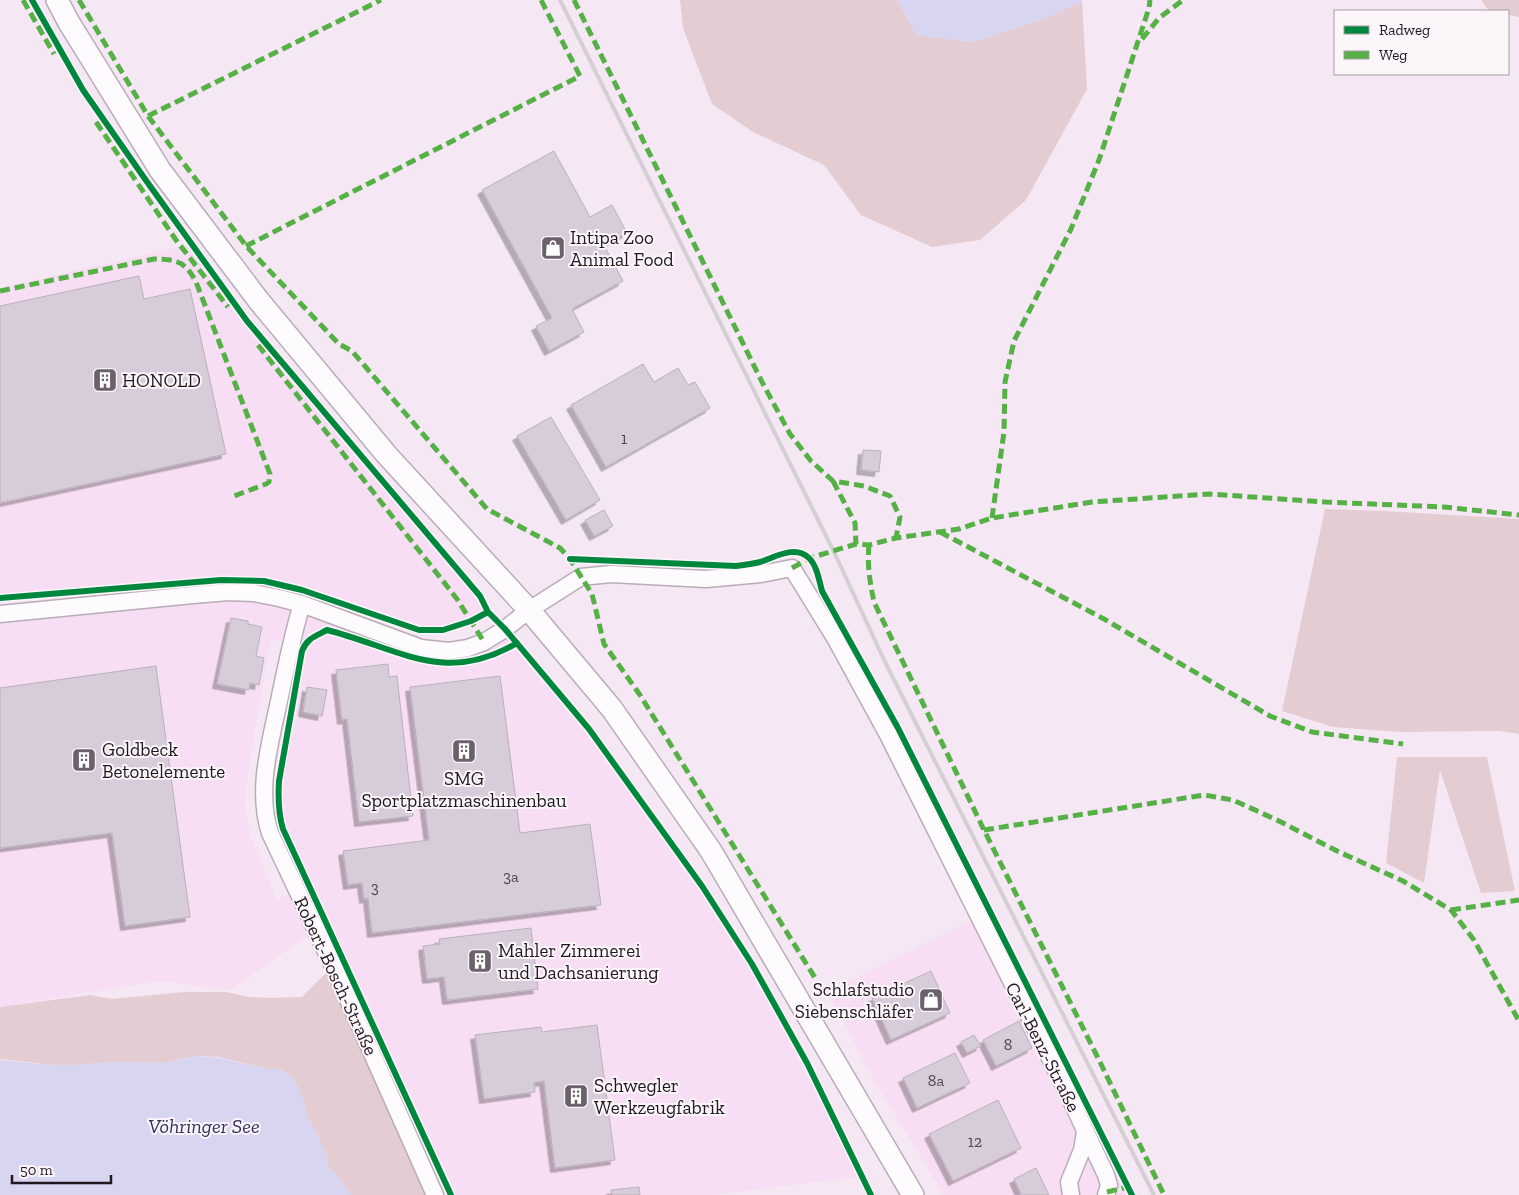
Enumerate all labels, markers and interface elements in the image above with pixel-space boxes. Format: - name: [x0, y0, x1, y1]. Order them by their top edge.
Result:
- legend: [1334, 10, 1509, 75]
- text: Radweg: [1379, 21, 1430, 39]
- text: Weg: [1379, 46, 1408, 64]
- place label: Intipa Zoo Animal Food: [570, 226, 674, 271]
- shop icon: Intipa Zoo Animal Food: [540, 235, 566, 261]
- building icon: HONOLD: [92, 367, 118, 393]
- place label: HONOLD: [122, 369, 201, 392]
- house number: 1: [621, 429, 627, 448]
- place label: Goldbeck Betonelemente: [102, 738, 225, 783]
- building icon: SMG Sportplatzmaschinenbau: [451, 738, 477, 764]
- building icon: Goldbeck Betonelemente: [71, 747, 97, 773]
- place label: SMG Sportplatzmaschinenbau: [361, 767, 567, 812]
- house number: 3a: [503, 867, 519, 886]
- house number: 3: [371, 878, 379, 897]
- street label: Robert-Bosch-Straße: [289, 893, 383, 1059]
- place label: Mahler Zimmerei und Dachsanierung: [498, 939, 659, 984]
- building icon: Mahler Zimmerei und Dachsanierung: [467, 948, 493, 974]
- place label: Schlafstudio Siebenschläfer: [795, 978, 914, 1023]
- street label: Carl-Benz-Straße: [1000, 978, 1086, 1116]
- shop icon: Schlafstudio Siebenschläfer: [918, 987, 944, 1013]
- house number: 8: [1004, 1035, 1012, 1054]
- house number: 8a: [928, 1071, 944, 1090]
- place label: Schwegler Werkzeugfabrik: [594, 1074, 725, 1119]
- building icon: Schwegler Werkzeugfabrik: [563, 1083, 589, 1109]
- water label: Vöhringer See: [148, 1114, 260, 1138]
- house number: 12: [968, 1132, 982, 1151]
- scale bar: [12, 1152, 111, 1184]
- text: 50 m: [20, 1161, 53, 1179]

